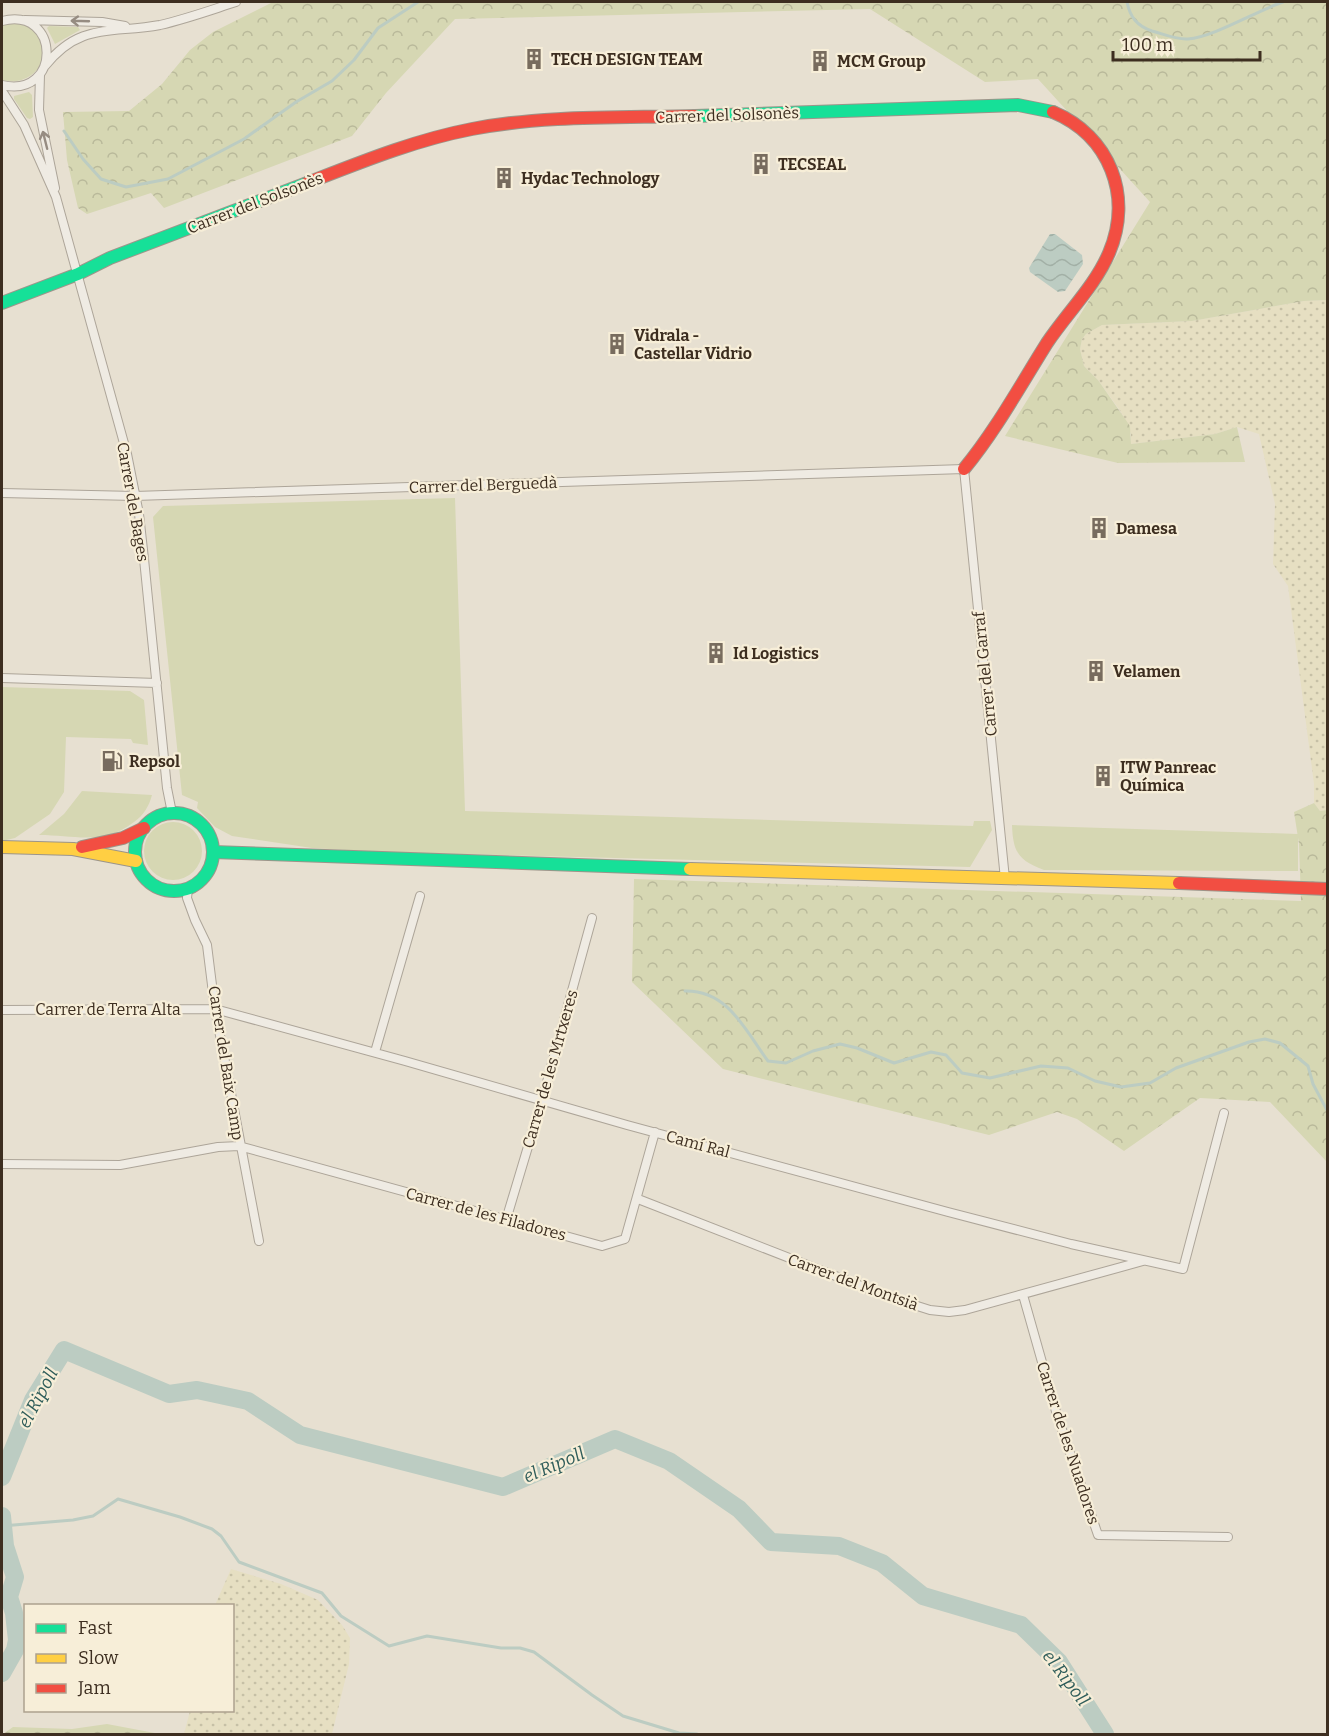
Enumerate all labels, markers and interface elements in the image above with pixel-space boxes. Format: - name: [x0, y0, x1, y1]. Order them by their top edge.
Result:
- one-way arrow: [70, 16, 90, 27]
- scale bar: [1113, 24, 1260, 62]
- text: 100 m: [1122, 34, 1173, 56]
- building icon: TECH DESIGN TEAM: [522, 47, 546, 71]
- building icon: MCM Group: [808, 49, 832, 73]
- place label: TECH DESIGN TEAM: [551, 50, 703, 69]
- place label: MCM Group: [837, 52, 926, 71]
- street label: Carrer del Solsonès: [655, 103, 799, 127]
- one-way arrow: [39, 131, 51, 150]
- building icon: TECSEAL: [749, 152, 773, 176]
- place label: TECSEAL: [778, 155, 846, 174]
- building icon: Hydac Technology: [492, 166, 516, 190]
- street label: Carrer del Solsonès: [184, 168, 326, 238]
- place label: Hydac Technology: [521, 169, 660, 188]
- place label: Vidrala - Castellar Vidrio: [634, 326, 752, 363]
- building icon: Vidrala - Castellar Vidrio: [605, 332, 629, 356]
- street label: Carrer del Bages: [113, 441, 153, 563]
- street label: Carrer del Berguedà: [408, 473, 558, 497]
- building icon: Damesa: [1087, 516, 1111, 540]
- place label: Damesa: [1116, 519, 1177, 538]
- street label: Carrer del Garraf: [969, 609, 1001, 737]
- building icon: Id Logistics: [704, 641, 728, 665]
- place label: Id Logistics: [733, 644, 819, 663]
- building icon: Velamen: [1084, 659, 1108, 683]
- place label: Velamen: [1113, 662, 1181, 681]
- fuel station icon: Repsol: [100, 749, 124, 773]
- place label: Repsol: [129, 752, 180, 771]
- place label: ITW Panreac Química: [1120, 758, 1216, 795]
- building icon: ITW Panreac Química: [1091, 764, 1115, 788]
- street label: Carrer del Baix Camp: [204, 984, 248, 1142]
- street label: Carrer de les Mrtxeres: [518, 988, 582, 1150]
- street label: Carrer de Terra Alta: [35, 1000, 181, 1019]
- street label: Camí Ral: [664, 1126, 733, 1162]
- street label: Carrer de les Filadores: [404, 1183, 568, 1245]
- street label: Carrer del Montsià: [785, 1250, 921, 1314]
- street label: Carrer de les Nuadores: [1033, 1359, 1103, 1527]
- water label: el Ripoll: [13, 1364, 63, 1432]
- water label: el Ripoll: [520, 1442, 588, 1488]
- legend: [24, 1604, 234, 1712]
- text: Fast: [78, 1617, 113, 1639]
- water label: el Ripoll: [1038, 1646, 1094, 1710]
- text: Slow: [78, 1647, 119, 1669]
- text: Jam: [77, 1677, 111, 1699]

